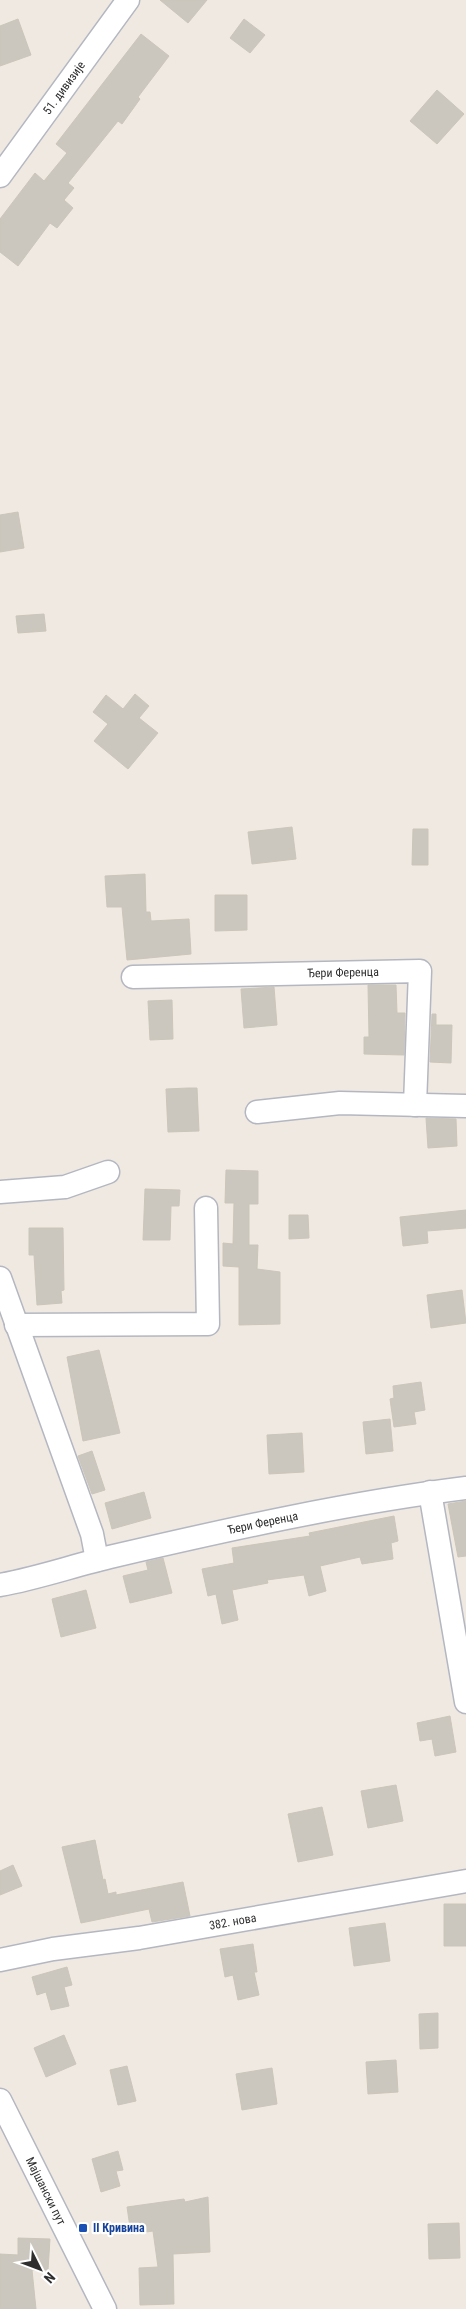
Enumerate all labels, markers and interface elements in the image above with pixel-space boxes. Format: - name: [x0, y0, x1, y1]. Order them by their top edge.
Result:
- street label: 51. дивизије: [40, 58, 88, 117]
- street label: Ђери Ференца: [307, 965, 379, 980]
- street label: Ђери Ференца: [226, 1509, 299, 1537]
- street label: 382. нова: [208, 1911, 258, 1933]
- street label: Мајшански пут: [23, 2155, 69, 2227]
- place label: II Кривина: [93, 2221, 145, 2235]
- marker: II Кривина: [77, 2222, 89, 2234]
- north arrow: [15, 2244, 65, 2294]
- text: N: [41, 2269, 58, 2286]

